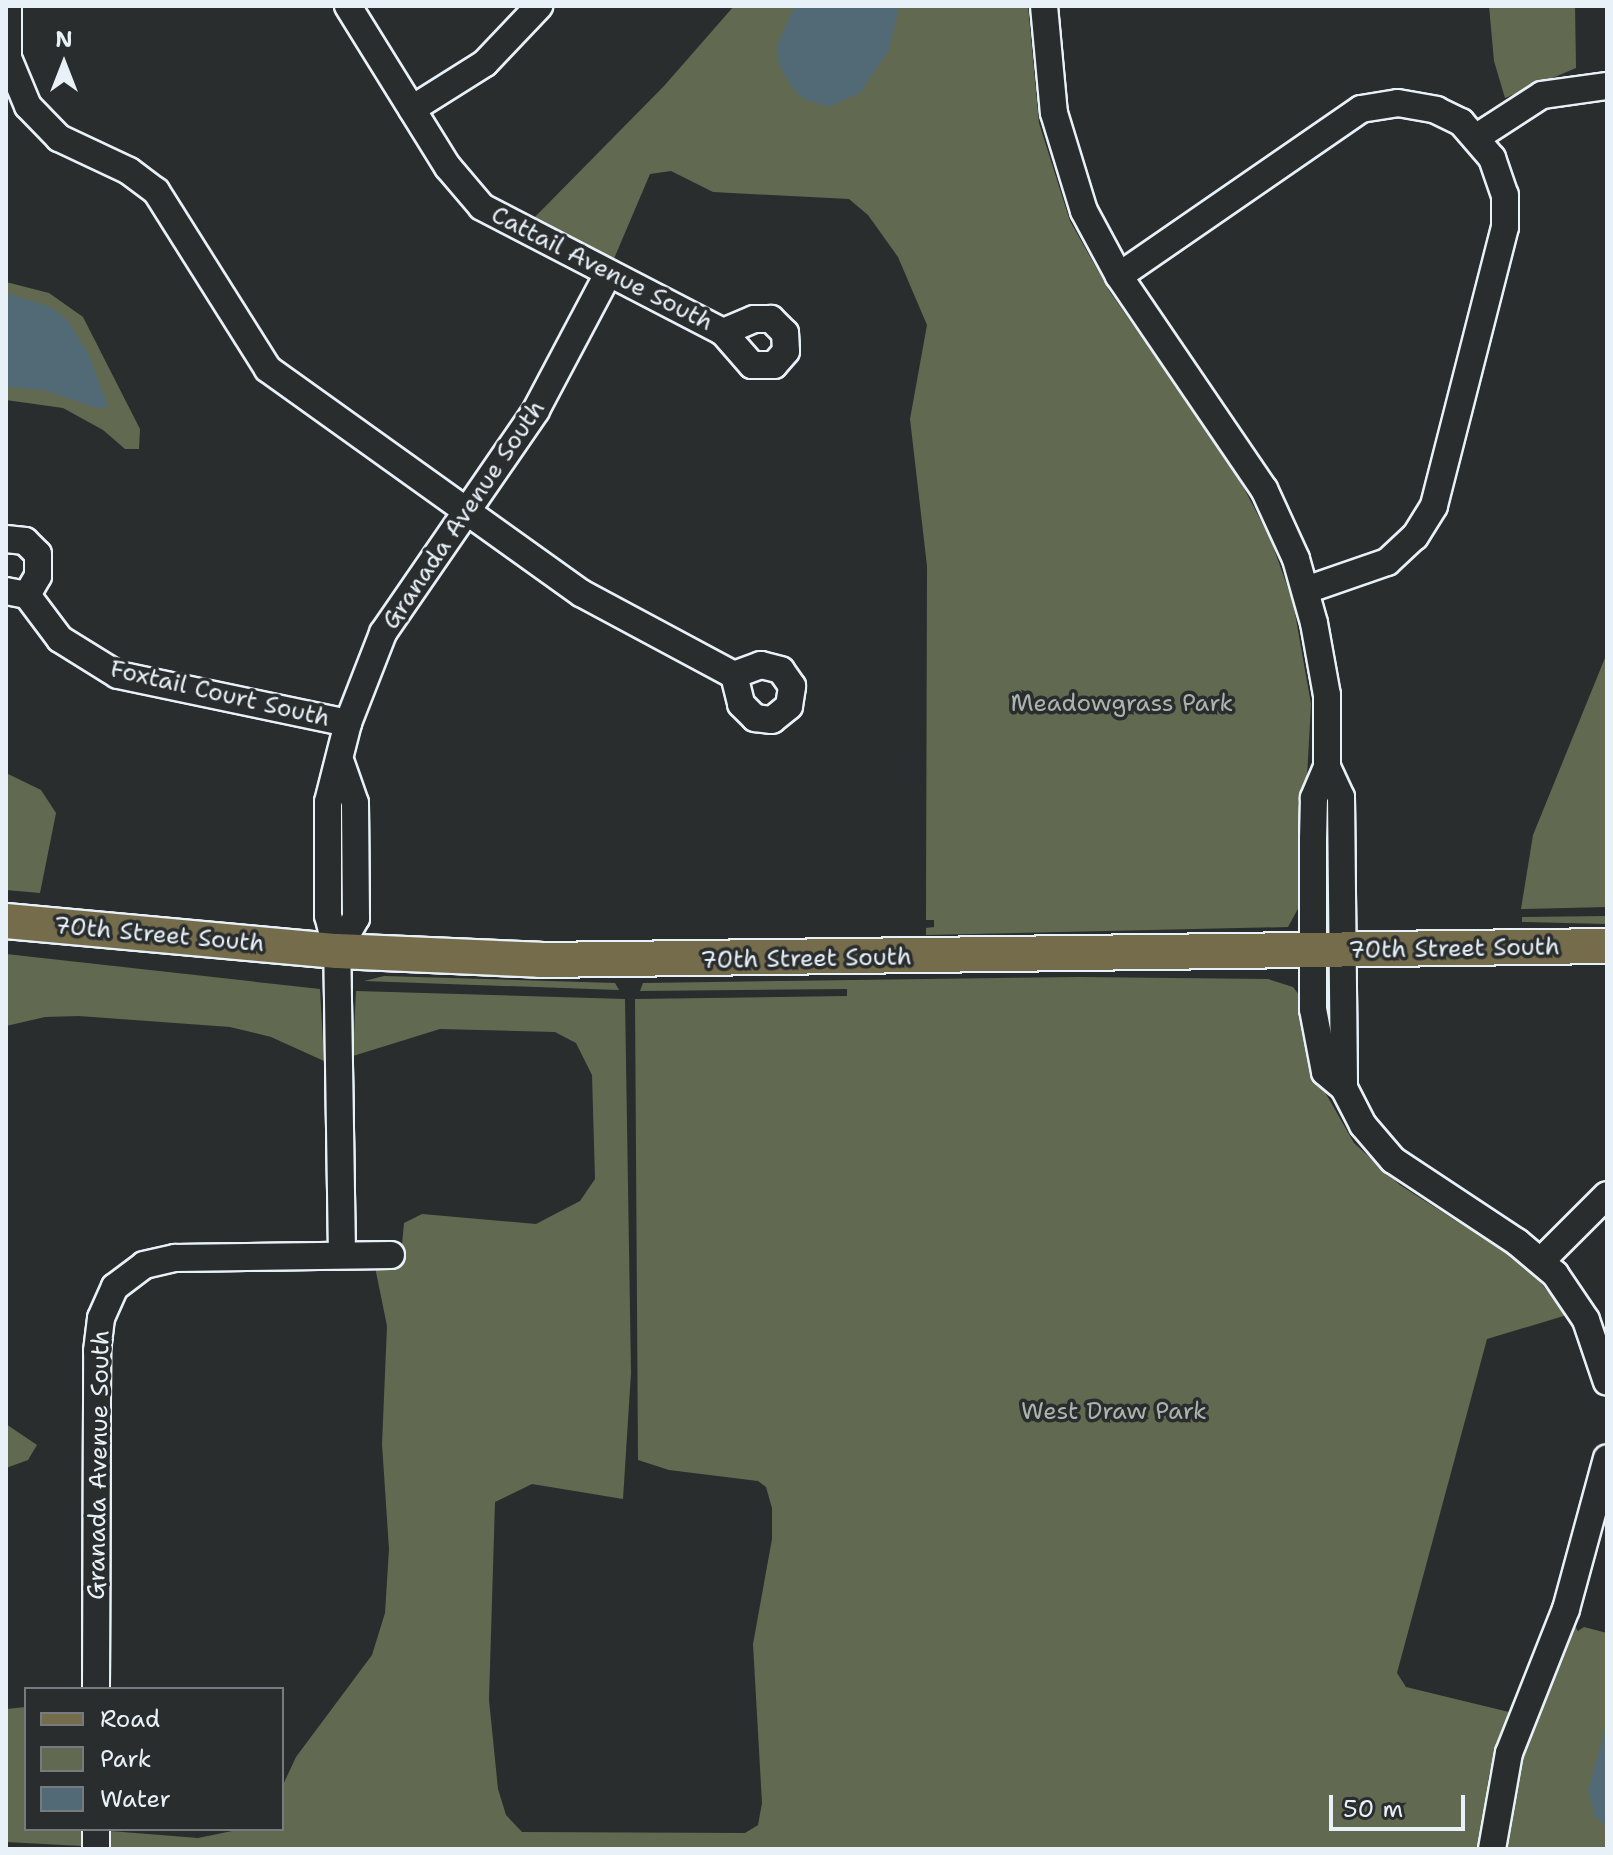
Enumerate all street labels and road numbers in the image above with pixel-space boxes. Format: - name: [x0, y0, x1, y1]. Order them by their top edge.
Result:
- street label: Cattail Avenue South: [486, 201, 718, 337]
- street label: Granada Avenue South: [377, 395, 551, 635]
- street label: Foxtail Court South: [107, 655, 333, 733]
- street label: 70th Street South: [52, 911, 266, 959]
- street label: 70th Street South: [1348, 933, 1560, 965]
- street label: 70th Street South: [700, 943, 912, 975]
- street label: Granada Avenue South: [82, 1330, 116, 1600]

